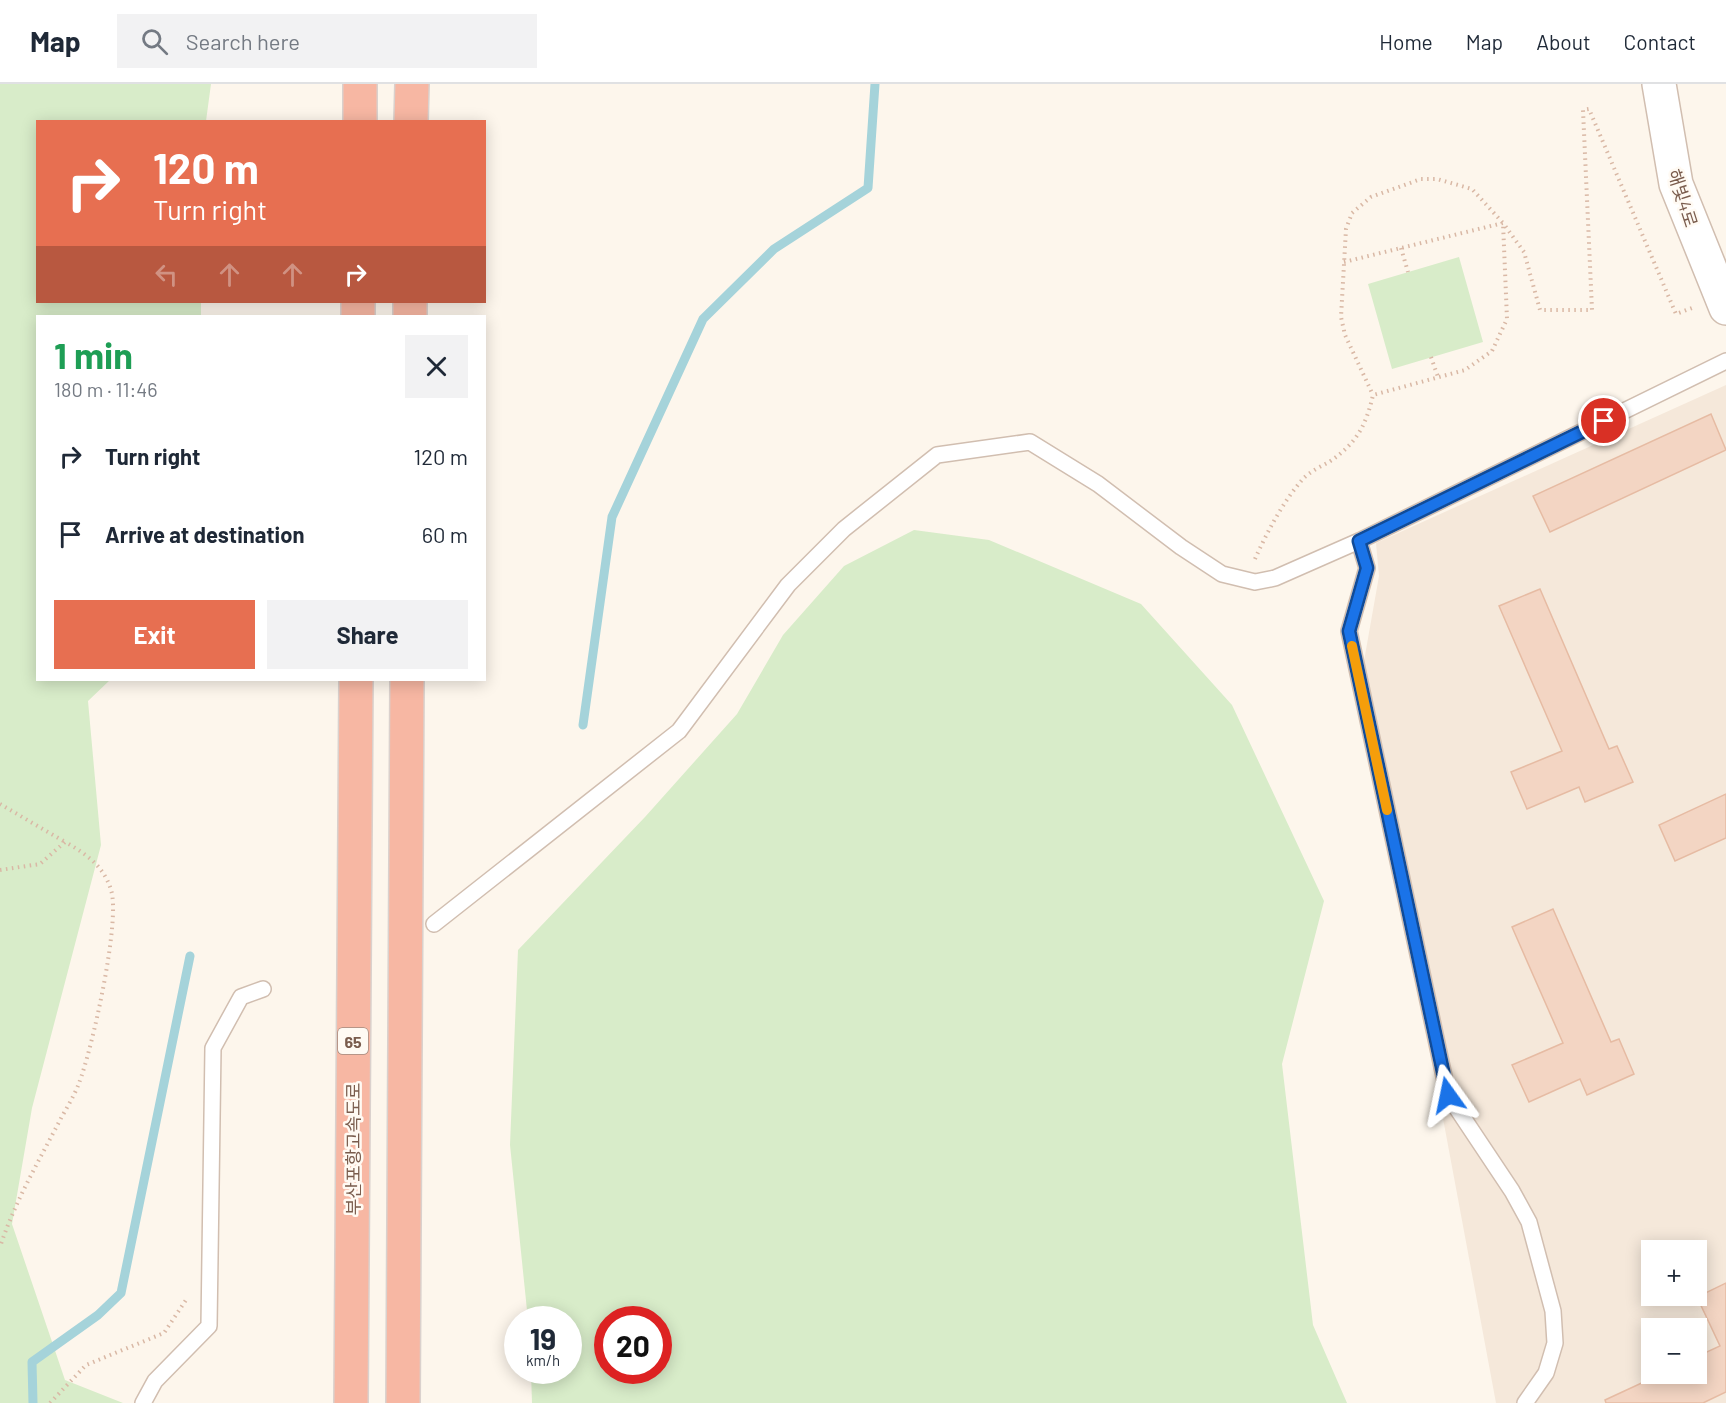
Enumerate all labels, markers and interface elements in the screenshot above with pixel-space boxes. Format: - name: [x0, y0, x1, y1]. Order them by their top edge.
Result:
- search box: [117, 14, 537, 68]
- text: Map: [30, 24, 81, 58]
- icon: search: [138, 25, 171, 58]
- text: Search here: [186, 28, 300, 54]
- text: Home: [1379, 29, 1433, 54]
- text: Map: [1466, 29, 1503, 54]
- text: About: [1536, 29, 1591, 54]
- text: Contact: [1624, 29, 1696, 54]
- text: 120 m: [153, 142, 259, 192]
- icon: right: [54, 144, 132, 222]
- street label: 해빛4로: [1663, 166, 1703, 230]
- text: Turn right: [153, 193, 267, 225]
- icon: left: [150, 258, 183, 291]
- icon: ahead: [213, 258, 246, 291]
- icon: ahead: [276, 258, 309, 291]
- icon: right: [339, 258, 372, 291]
- text: 1 min: [54, 333, 133, 376]
- button: close: [405, 335, 468, 398]
- text: 180 m · 11:46: [54, 377, 158, 401]
- pin: [1578, 395, 1629, 446]
- icon: arrive: [1587, 404, 1620, 437]
- icon: right: [54, 440, 87, 473]
- text: Turn right: [105, 443, 200, 469]
- text: 120 m: [413, 443, 468, 469]
- icon: arrive: [54, 518, 87, 551]
- text: Arrive at destination: [105, 521, 304, 547]
- text: 60 m: [422, 521, 468, 547]
- button: Exit: [54, 600, 255, 669]
- button: Share: [267, 600, 468, 669]
- road number: 65: [338, 1028, 368, 1054]
- position arrow: [1416, 1063, 1480, 1127]
- street label: 부산포항고속도로: [342, 1083, 364, 1215]
- map controls: [1641, 1240, 1707, 1384]
- button: +: [1641, 1240, 1707, 1306]
- speed limit sign: 20: [594, 1306, 672, 1384]
- button: −: [1641, 1318, 1707, 1384]
- text: 19: [530, 1320, 556, 1356]
- text: km/h: [526, 1351, 560, 1369]

